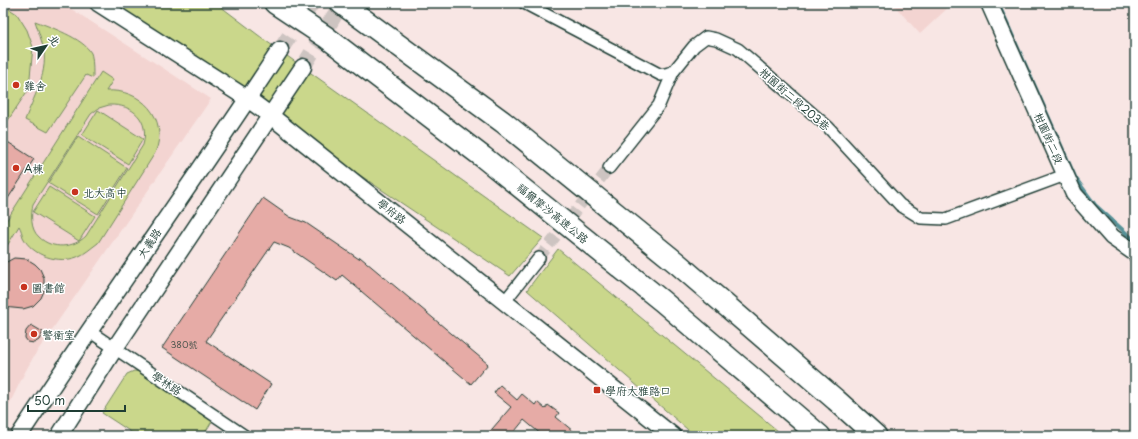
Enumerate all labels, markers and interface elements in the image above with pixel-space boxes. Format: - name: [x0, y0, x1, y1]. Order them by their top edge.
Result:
- north arrow: [26, 26, 66, 66]
- text: 北: [45, 31, 65, 49]
- street label: 柑園街二段203巷: [756, 63, 834, 135]
- place label: 雞舍: [24, 77, 46, 94]
- marker: 雞舍: [11, 80, 21, 90]
- street label: 柑園街二段: [1030, 109, 1068, 167]
- place label: A棟: [24, 160, 43, 177]
- marker: A棟: [11, 163, 21, 173]
- street label: 福爾摩沙高速公路: [513, 179, 593, 247]
- place label: 北大高中: [83, 184, 127, 201]
- marker: 北大高中: [70, 187, 80, 197]
- street label: 學府路: [374, 194, 410, 228]
- street label: 大義路: [133, 225, 165, 261]
- place label: 圖書館: [32, 279, 65, 296]
- marker: 圖書館: [19, 282, 29, 292]
- place label: 警衛室: [42, 326, 75, 343]
- marker: 警衛室: [29, 329, 39, 339]
- house number: 380號: [170, 337, 198, 351]
- street label: 學林路: [149, 367, 185, 399]
- place label: 學府大雅路口: [605, 382, 671, 399]
- marker: 學府大雅路口: [592, 385, 602, 395]
- scale bar: [28, 387, 125, 413]
- text: 50 m: [34, 391, 65, 409]

